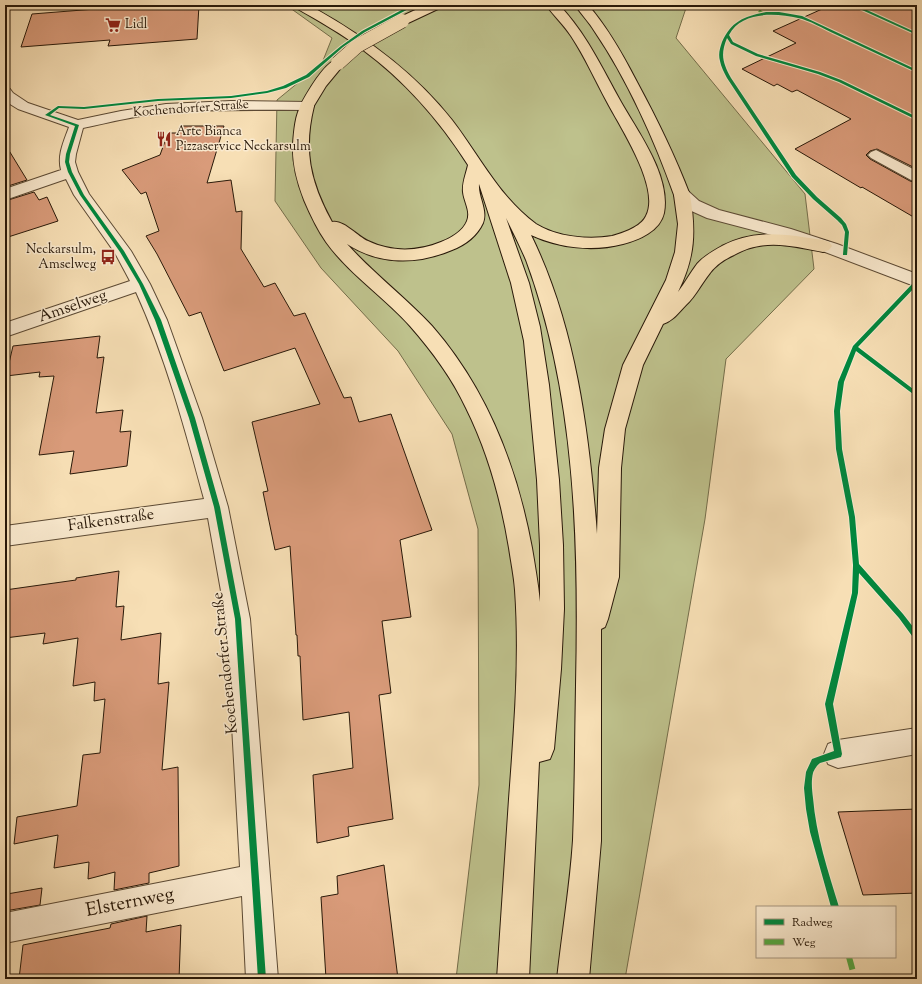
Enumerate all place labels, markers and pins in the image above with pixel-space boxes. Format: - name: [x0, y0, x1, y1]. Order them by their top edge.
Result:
- supermarket icon: Lidl: [104, 16, 122, 34]
- place label: Lidl: [125, 16, 148, 34]
- place label: Arte Bianca Pizzaservice Neckarsulm: [176, 123, 311, 156]
- restaurant icon: Arte Bianca Pizzaservice Neckarsulm: [155, 130, 173, 148]
- place label: Neckarsulm, Amselweg: [26, 241, 96, 274]
- bus stop icon: Neckarsulm, Amselweg: [99, 248, 117, 266]

